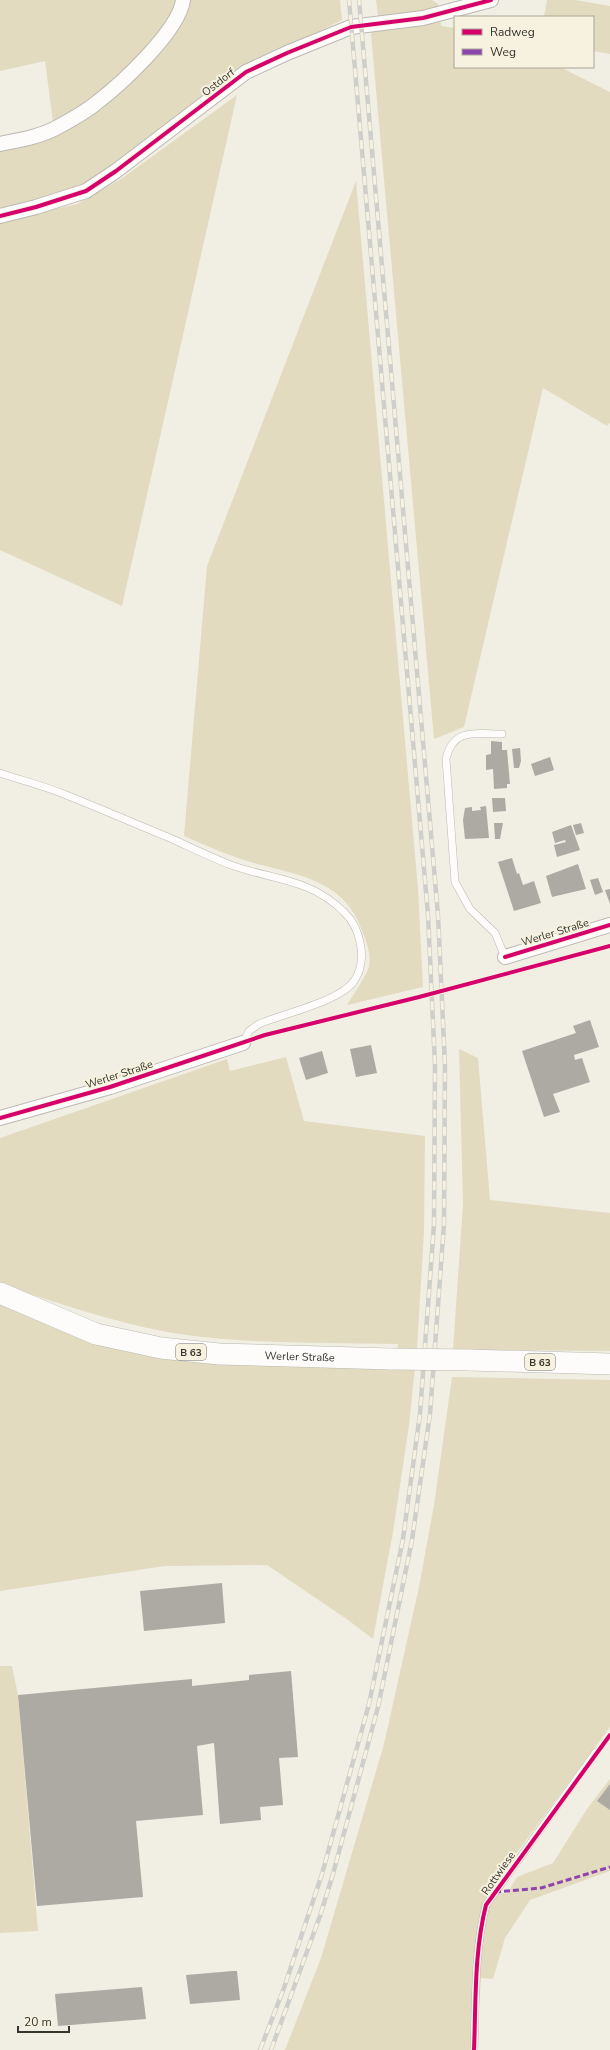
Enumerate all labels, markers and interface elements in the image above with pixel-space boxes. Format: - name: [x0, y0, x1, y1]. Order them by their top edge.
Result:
- legend: [454, 16, 594, 68]
- text: Radweg: [490, 24, 535, 40]
- text: Weg: [490, 44, 516, 60]
- street label: Ostdorf: [199, 65, 238, 100]
- street label: Werler Straße: [519, 915, 591, 950]
- street label: Werler Straße: [84, 1056, 155, 1092]
- road number: B 63: [176, 1344, 206, 1360]
- street label: Werler Straße: [265, 1348, 335, 1365]
- road number: B 63: [525, 1354, 555, 1370]
- street label: Rottwiese: [478, 1849, 519, 1898]
- scale bar: [18, 2008, 69, 2034]
- text: 20 m: [24, 2014, 52, 2030]

